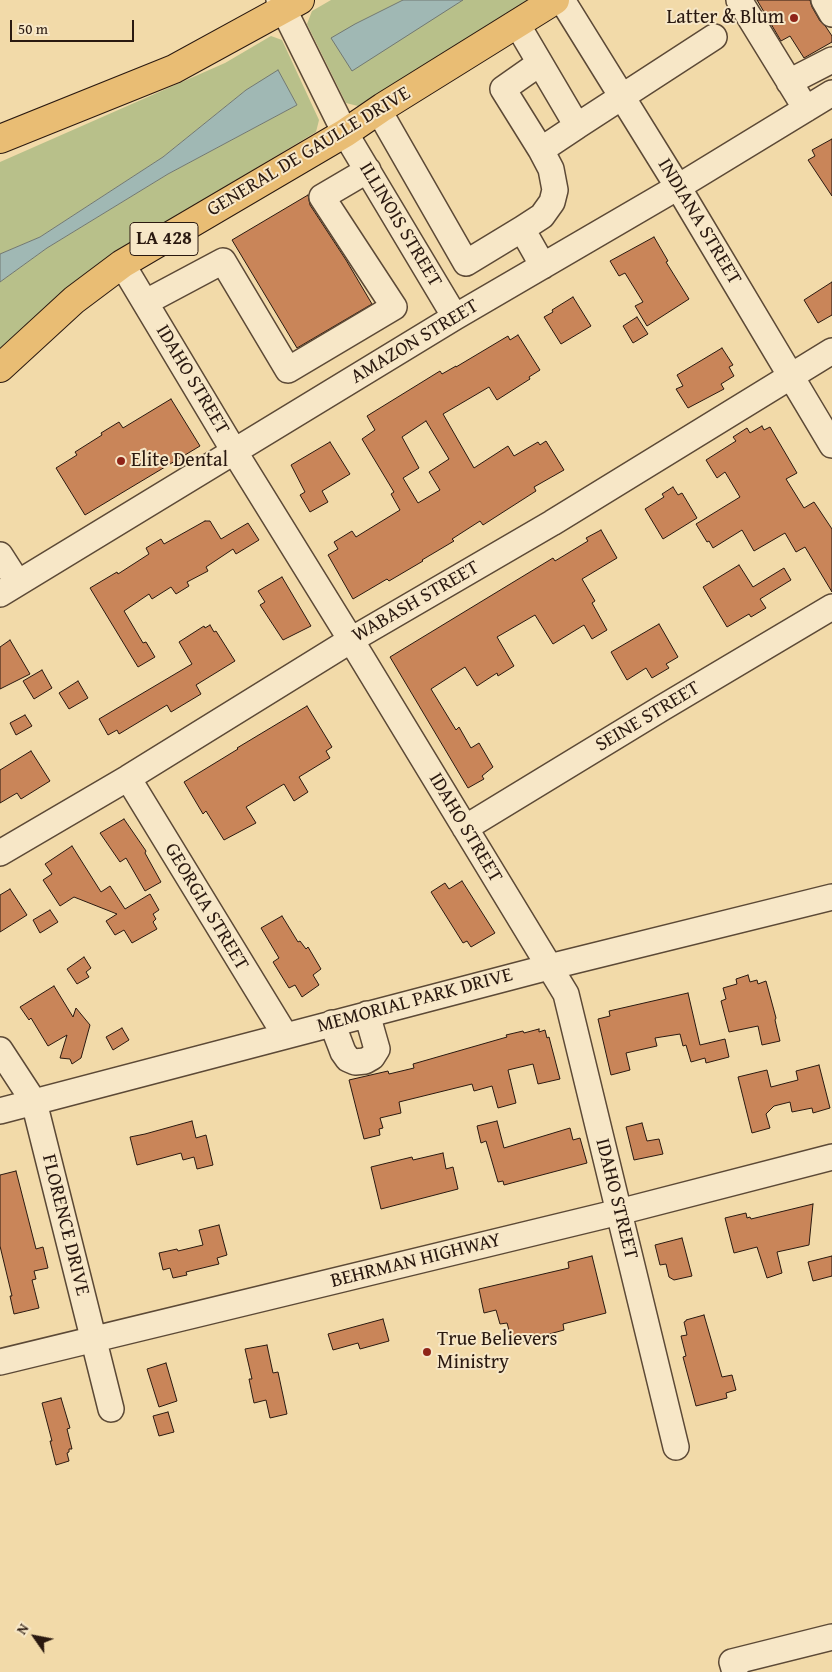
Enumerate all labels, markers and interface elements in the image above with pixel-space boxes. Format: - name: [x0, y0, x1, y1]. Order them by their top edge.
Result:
- place label: Latter & Blum: [667, 6, 784, 30]
- scale bar: [12, 10, 136, 42]
- marker: Latter & Blum: [788, 12, 800, 24]
- text: 50 m: [18, 18, 48, 39]
- street label: GENERAL DE GAULLE DRIVE: [203, 82, 415, 222]
- street label: INDIANA STREET: [652, 154, 746, 290]
- street label: ILLINOIS STREET: [353, 158, 447, 292]
- road number: LA 428: [130, 222, 198, 255]
- street label: AMAZON STREET: [347, 294, 483, 390]
- street label: IDAHO STREET: [150, 321, 234, 439]
- place label: Elite Dental: [131, 449, 228, 473]
- marker: Elite Dental: [115, 455, 127, 467]
- street label: WABASH STREET: [348, 556, 484, 648]
- street label: SEINE STREET: [591, 676, 705, 758]
- street label: IDAHO STREET: [423, 769, 507, 887]
- street label: GEORGIA STREET: [159, 839, 253, 975]
- street label: MEMORIAL PARK DRIVE: [315, 963, 515, 1039]
- street label: IDAHO STREET: [589, 1136, 643, 1262]
- street label: FLORENCE DRIVE: [36, 1152, 94, 1298]
- street label: BEHRMAN HIGHWAY: [328, 1228, 504, 1294]
- place label: True Believers Ministry: [437, 1328, 557, 1375]
- marker: True Believers Ministry: [421, 1346, 433, 1358]
- north arrow: [10, 1612, 60, 1662]
- text: N: [11, 1619, 33, 1638]

